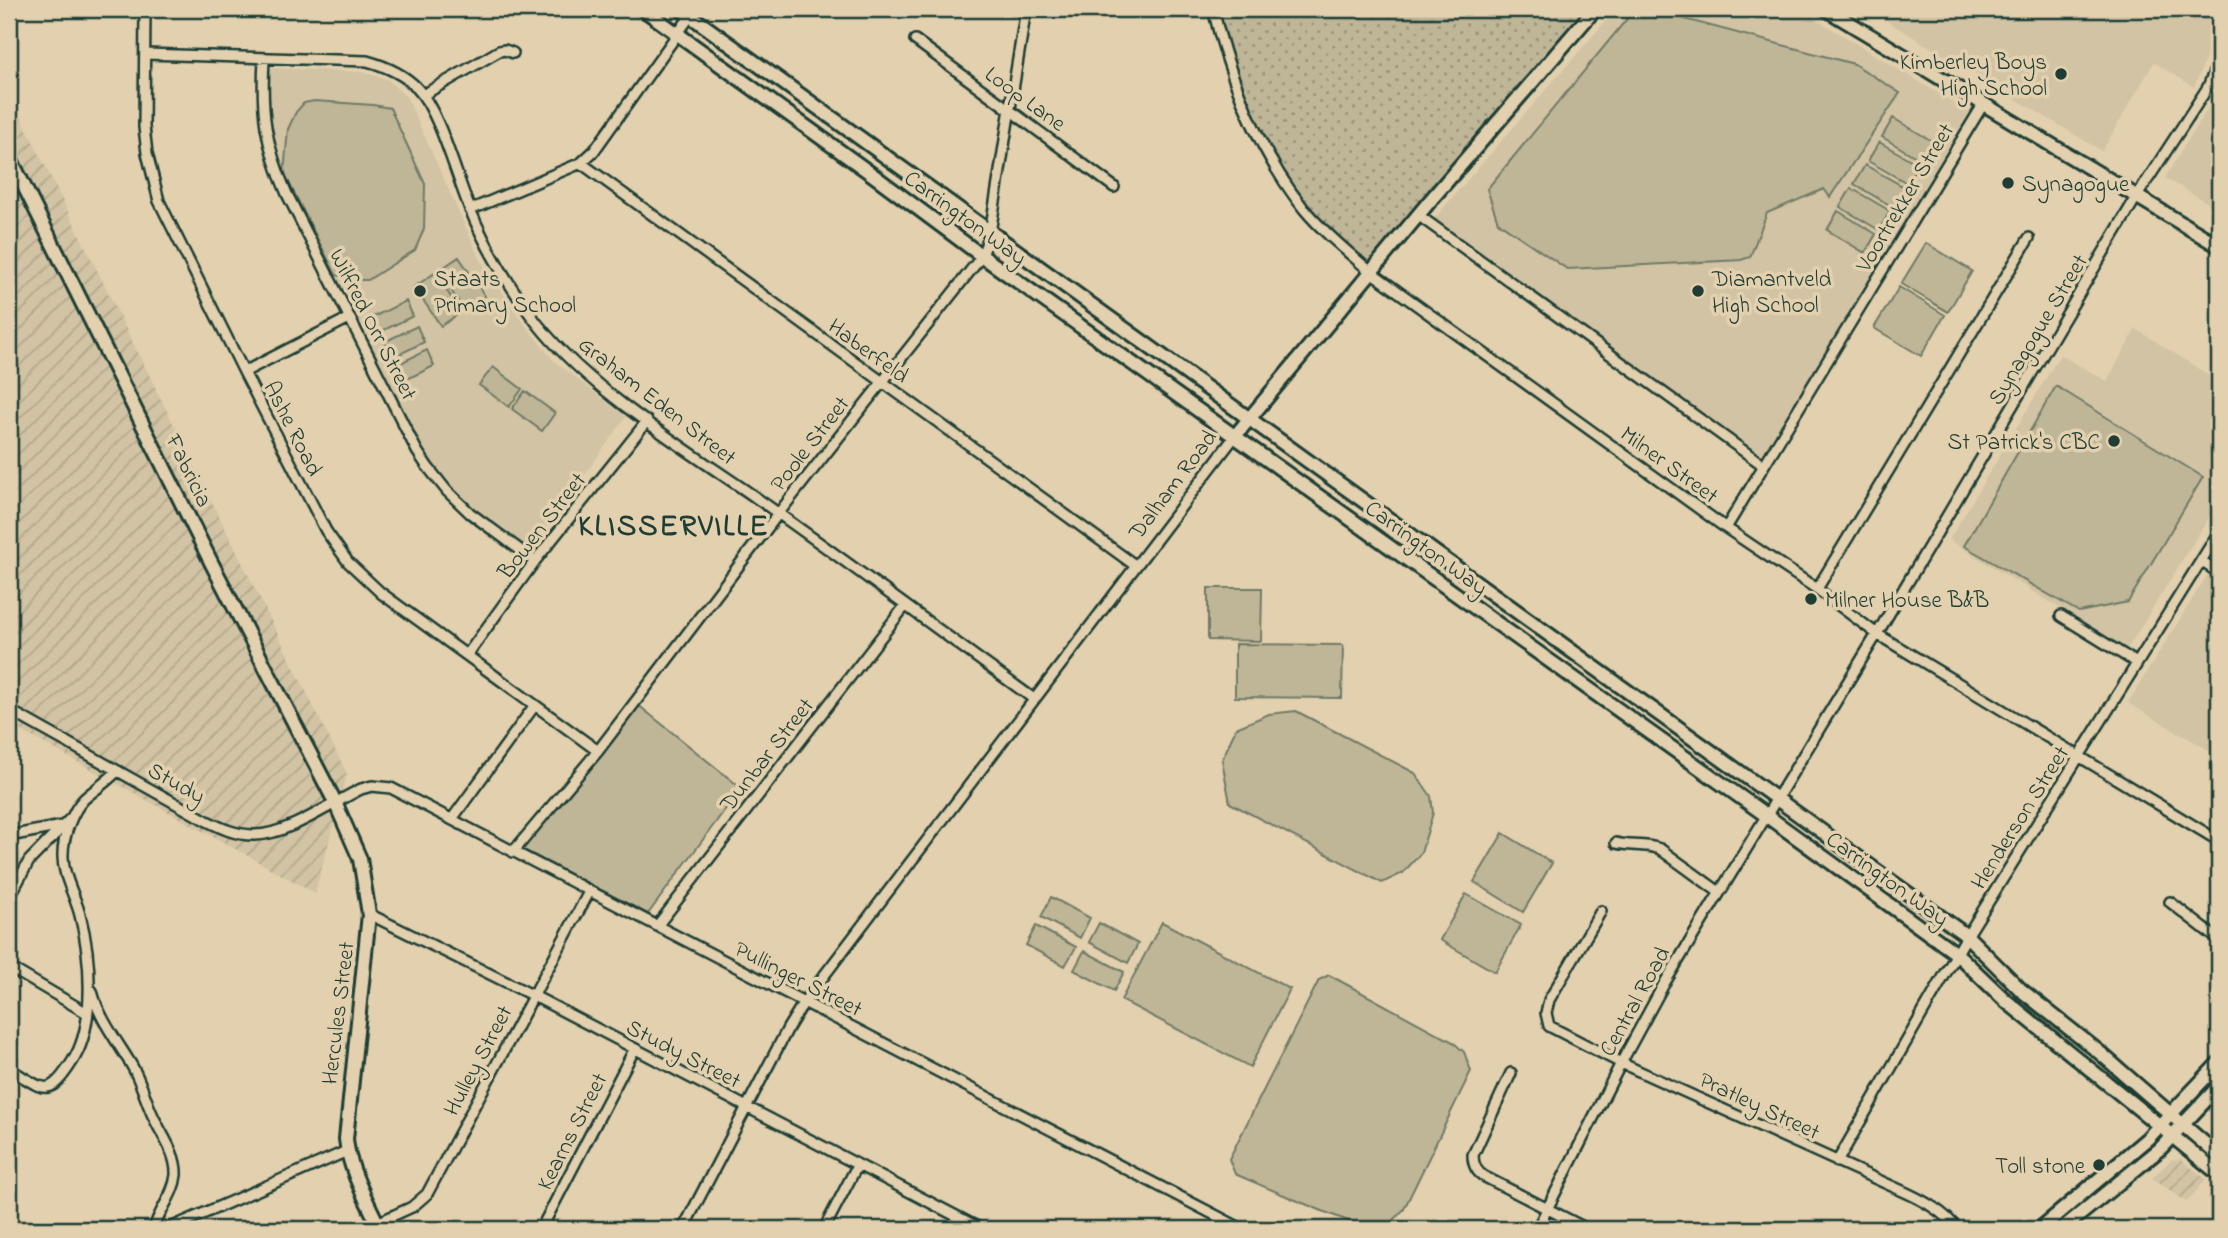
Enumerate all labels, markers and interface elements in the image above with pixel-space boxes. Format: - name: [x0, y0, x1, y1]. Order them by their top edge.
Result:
- place label: Kimberley Boys High School: [1900, 47, 2047, 107]
- street label: Loop Lane: [977, 59, 1073, 141]
- marker: Kimberley Boys High School: [2053, 66, 2069, 82]
- street label: Voortrekker Street: [1848, 117, 1964, 280]
- street label: Carrington Way: [895, 163, 1033, 277]
- place label: Synagogue: [2022, 169, 2130, 204]
- marker: Synagogue: [2000, 175, 2016, 191]
- street label: Wilfred Orr Street: [319, 244, 424, 407]
- street label: Synagogue Street: [1981, 248, 2099, 413]
- place label: Staats Primary School: [434, 264, 576, 325]
- place label: Diamantveld High School: [1711, 264, 1832, 324]
- marker: Staats Primary School: [412, 283, 428, 299]
- marker: Diamantveld High School: [1690, 283, 1706, 299]
- street label: Haberfeld: [820, 311, 915, 393]
- street label: Graham Eden Street: [570, 330, 743, 475]
- street label: Ashe Road: [254, 376, 330, 483]
- street label: Poole Street: [763, 390, 859, 499]
- street label: Milner Street: [1613, 419, 1725, 513]
- street label: Dalham Road: [1121, 424, 1226, 548]
- place label: St Patrick's CBC: [1948, 427, 2100, 460]
- street label: Fabricia: [155, 428, 220, 513]
- marker: St Patrick's CBC: [2106, 433, 2122, 449]
- street label: Bowen Street: [490, 466, 596, 588]
- street label: Carrington Way: [1356, 493, 1494, 607]
- district label: KLISSERVILLE: [578, 506, 770, 550]
- place label: Milner House B&B: [1825, 585, 1989, 618]
- marker: Milner House B&B: [1803, 591, 1819, 607]
- street label: Dunbar Street: [712, 691, 823, 820]
- street label: Henderson Street: [1964, 740, 2079, 897]
- street label: Study: [140, 755, 211, 815]
- street label: Carrington Way: [1817, 824, 1955, 938]
- street label: Pullinger Street: [728, 934, 868, 1028]
- street label: Hercules Street: [314, 940, 365, 1087]
- street label: Central Road: [1592, 941, 1680, 1063]
- street label: Hulley Street: [436, 1000, 524, 1123]
- street label: Study Street: [619, 1012, 746, 1100]
- street label: Pratley Street: [1692, 1065, 1825, 1152]
- street label: Kearns Street: [530, 1067, 617, 1197]
- place label: Toll stone: [1995, 1151, 2086, 1184]
- marker: Toll stone: [2091, 1157, 2107, 1173]

